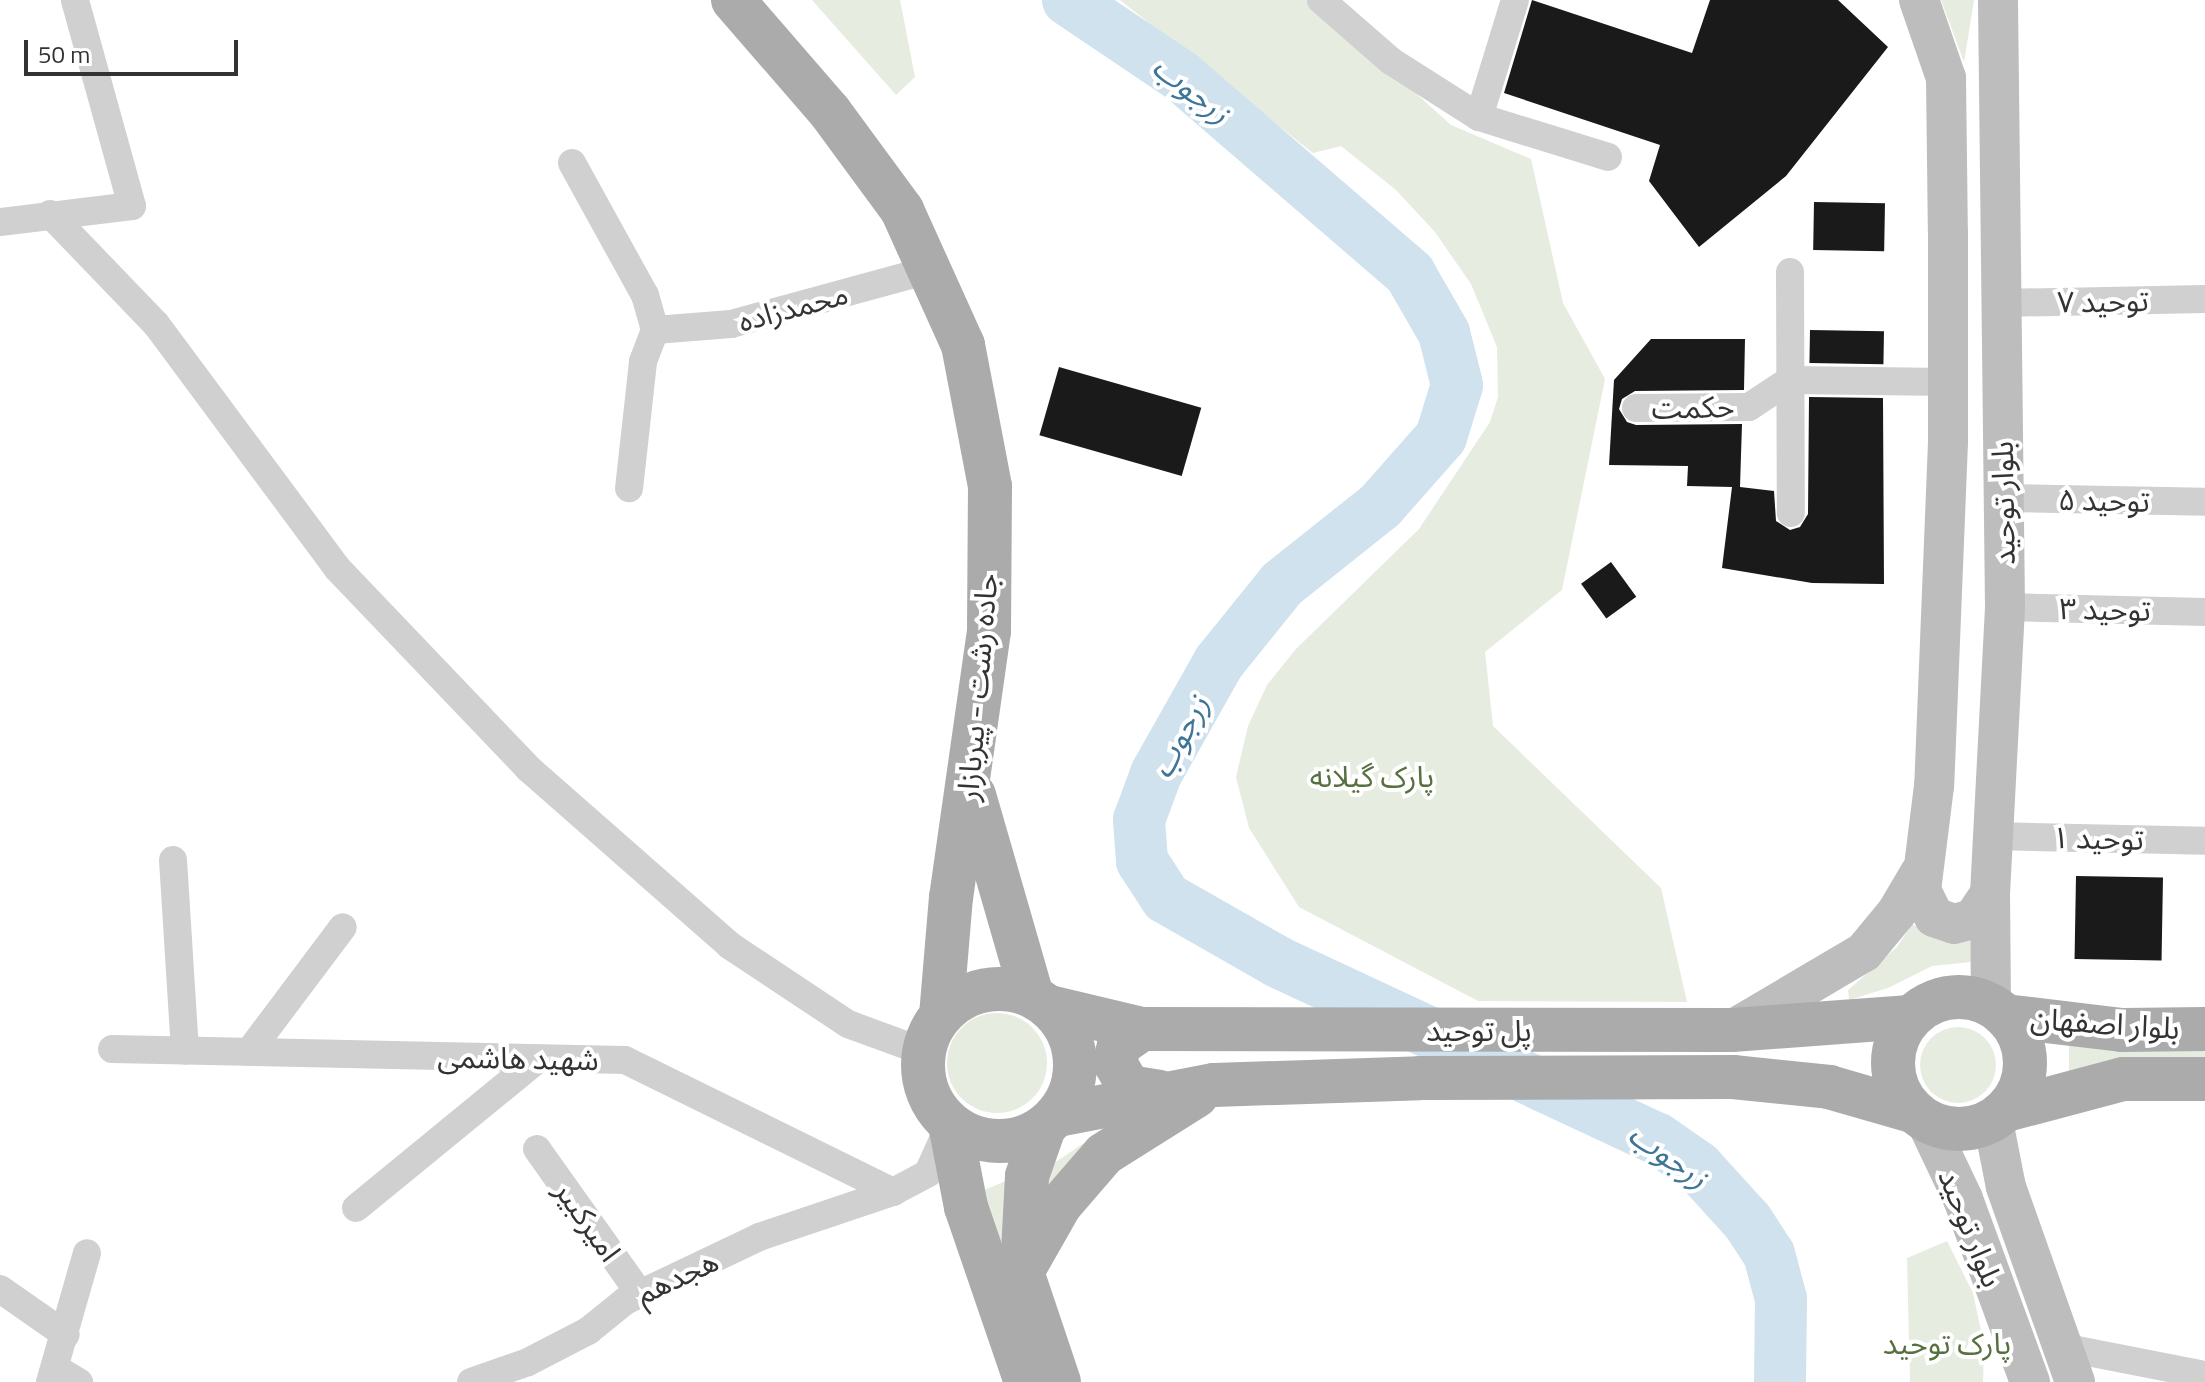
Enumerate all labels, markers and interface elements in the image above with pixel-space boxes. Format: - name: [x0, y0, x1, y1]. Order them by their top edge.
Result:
- scale bar: [28, 24, 242, 74]
- text: 50 m: [38, 36, 90, 72]
- water label: زرجوب: [1146, 47, 1238, 131]
- street label: محمدزاده: [734, 275, 852, 339]
- street label: توحید ۷: [2057, 282, 2149, 320]
- street label: حکمت: [1651, 388, 1735, 426]
- street label: بلوار توحید: [1984, 441, 2022, 565]
- street label: توحید ۵: [2058, 481, 2150, 519]
- street label: جاده رشت - پیربازار: [949, 572, 1005, 802]
- street label: توحید ۳: [2059, 590, 2151, 628]
- water label: زرجوب: [1141, 688, 1217, 784]
- park label: پارک گیلانه: [1310, 758, 1434, 794]
- street label: توحید ۱: [2052, 819, 2144, 857]
- street label: بلوار اصفهان: [2029, 1000, 2181, 1046]
- street label: پل توحید: [1426, 1012, 1532, 1048]
- street label: شهید هاشمی: [437, 1039, 599, 1077]
- water label: زرجوب: [1622, 1114, 1716, 1196]
- street label: بلوار توحید: [1931, 1164, 2011, 1292]
- street label: امیرکبیر: [547, 1174, 629, 1268]
- street label: هجدهم: [630, 1242, 724, 1312]
- park label: پارک توحید: [1883, 1325, 2011, 1361]

